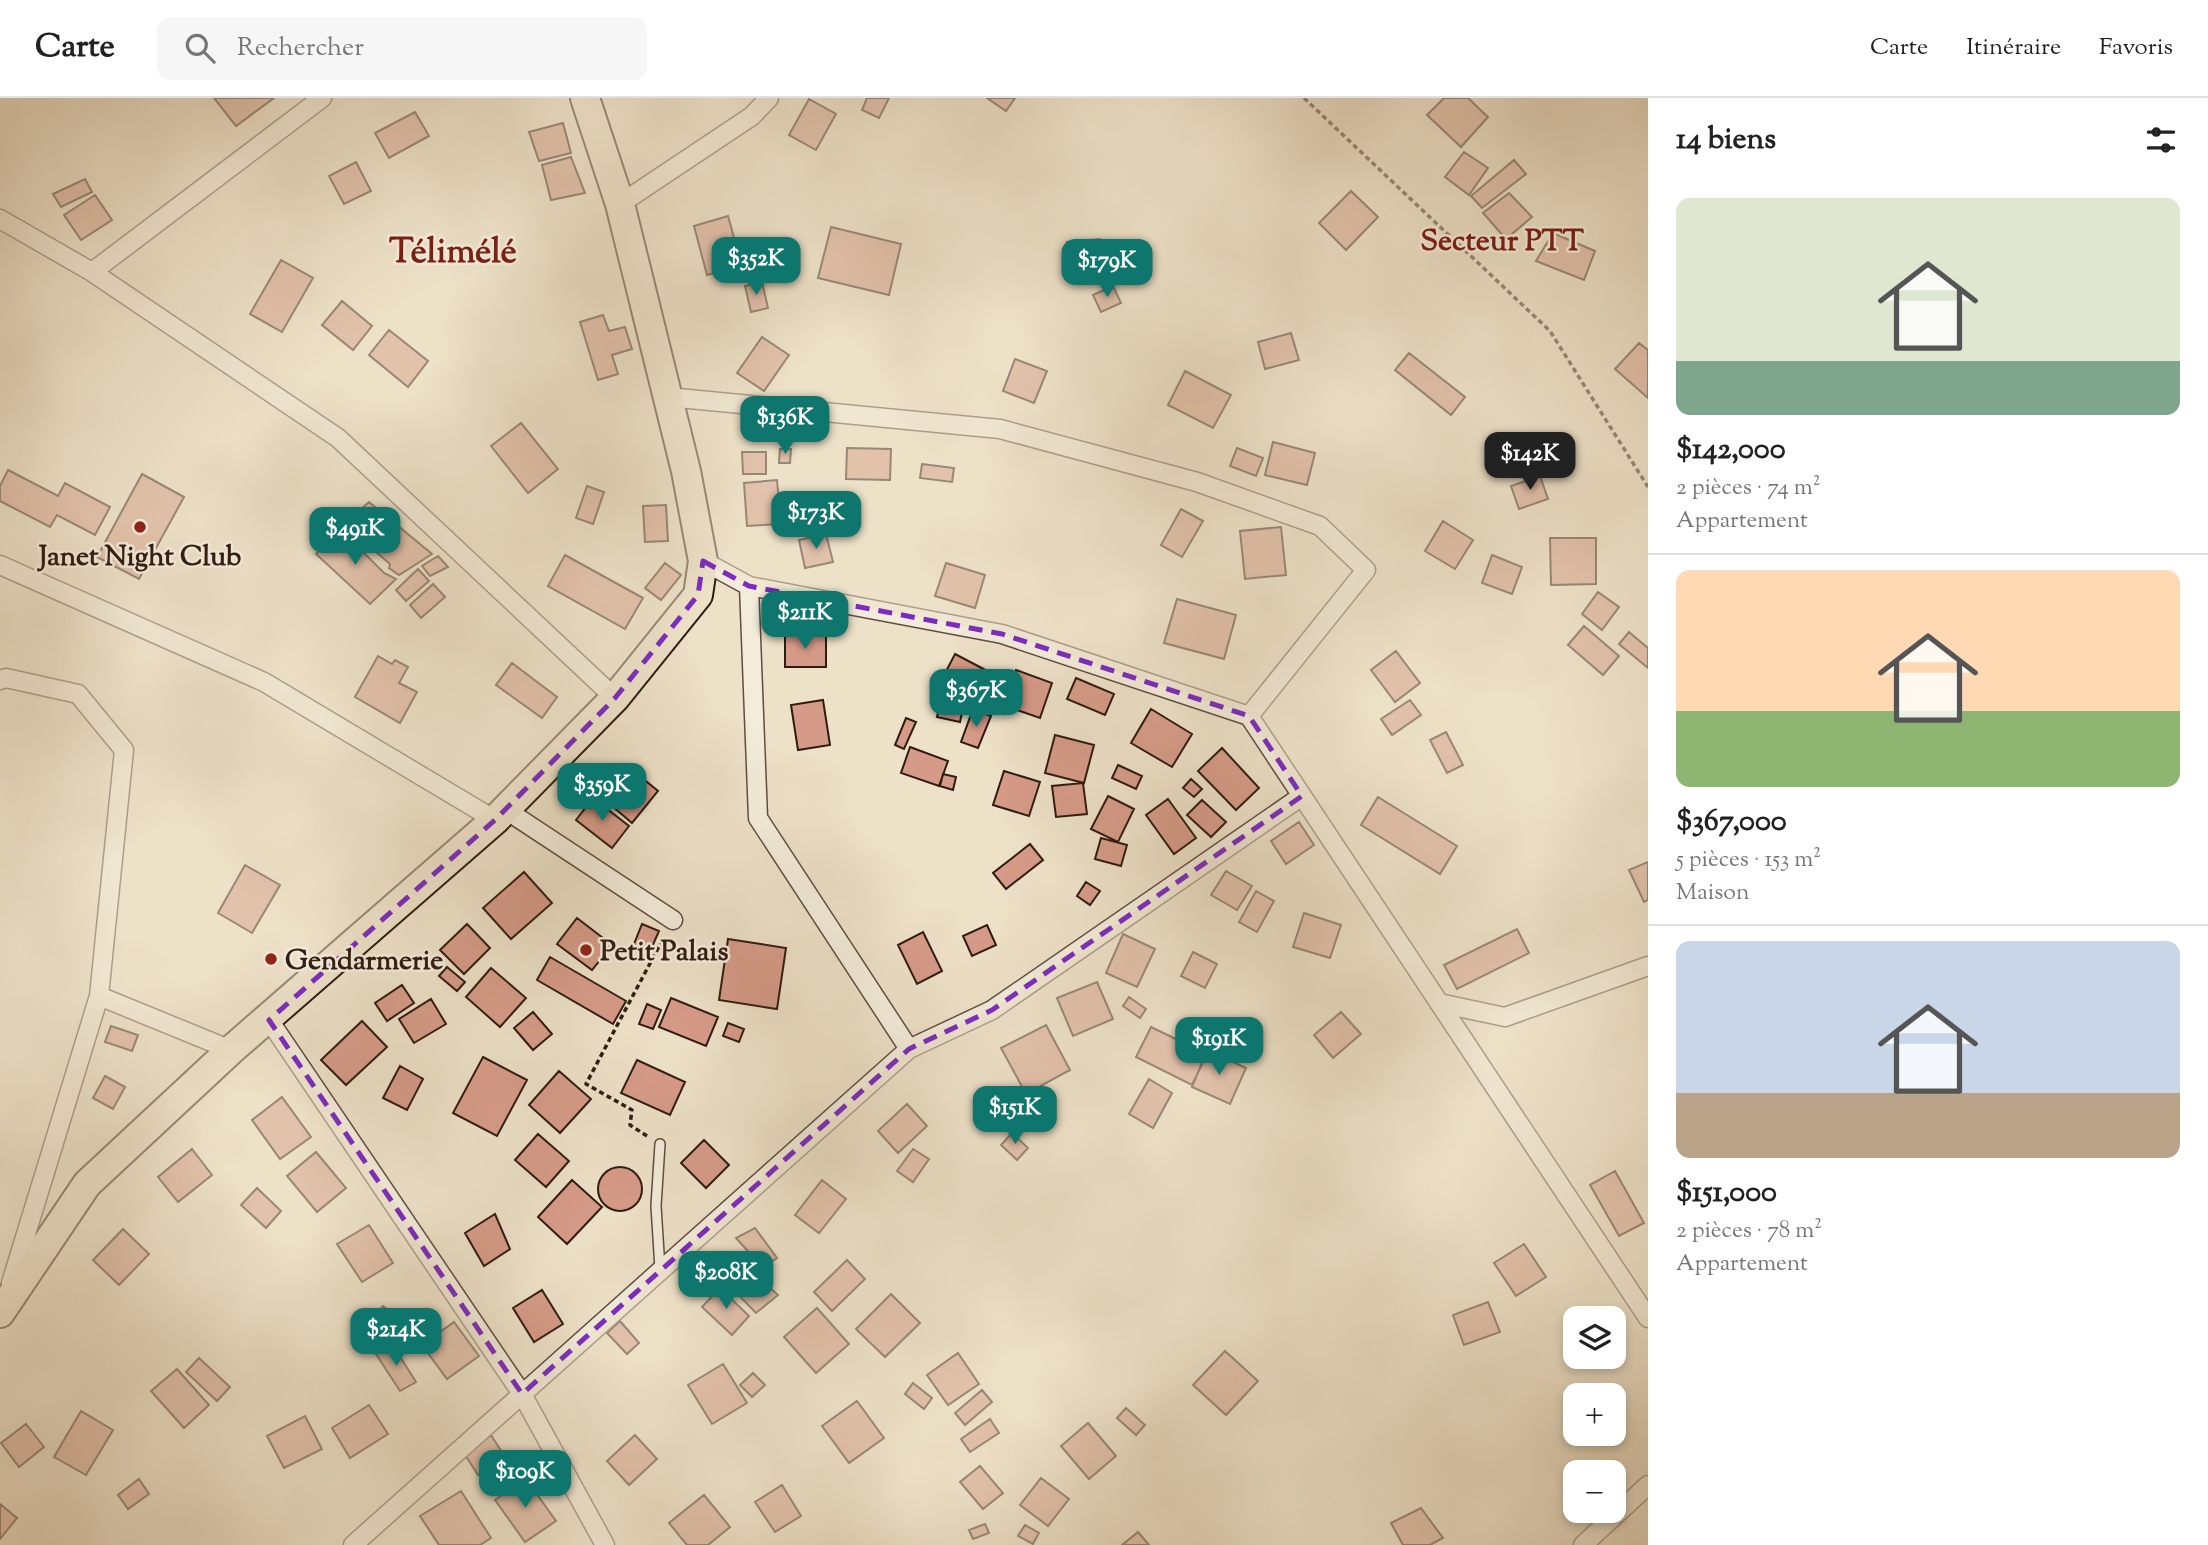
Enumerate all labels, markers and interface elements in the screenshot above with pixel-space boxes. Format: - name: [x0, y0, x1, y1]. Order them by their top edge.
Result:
- search box: [157, 17, 647, 80]
- text: Carte: [35, 24, 115, 72]
- icon: search: [181, 29, 219, 67]
- text: Rechercher: [237, 30, 364, 67]
- text: Carte: [1870, 31, 1928, 65]
- text: Itinéraire: [1966, 31, 2061, 65]
- text: Favoris: [2099, 31, 2173, 65]
- text: 14 biens: [1676, 119, 1776, 162]
- icon: filters: [2142, 121, 2180, 159]
- district label: Secteur PTT: [1420, 221, 1584, 264]
- district label: Télimélé: [389, 228, 517, 279]
- pin: $352K: [707, 238, 805, 297]
- pin: $179K: [1058, 240, 1156, 299]
- text: $352K: [728, 243, 784, 276]
- icon: home: [1865, 243, 1991, 369]
- text: $179K: [1078, 245, 1137, 278]
- pin: $136K: [736, 396, 834, 456]
- text: $136K: [756, 402, 814, 435]
- text: $142,000: [1676, 429, 1786, 472]
- pin: $142K: [1481, 432, 1579, 492]
- text: $142K: [1500, 438, 1560, 471]
- text: 2 pièces · 74 m²: [1676, 472, 1821, 505]
- pin: $173K: [767, 491, 865, 551]
- text: $173K: [787, 497, 845, 530]
- text: Appartement: [1676, 505, 1808, 538]
- pin: $491K: [306, 508, 404, 567]
- text: $491K: [325, 513, 385, 546]
- marker: Janet Night Club: [132, 519, 148, 535]
- place label: Janet Night Club: [37, 538, 241, 578]
- pin: $211K: [756, 592, 854, 651]
- text: $211K: [777, 597, 833, 630]
- icon: home: [1865, 615, 1991, 741]
- pin: $367K: [927, 670, 1025, 729]
- text: $367K: [946, 675, 1006, 708]
- pin: $359K: [553, 764, 651, 823]
- text: $359K: [573, 769, 631, 802]
- text: $367,000: [1676, 801, 1787, 844]
- text: 5 pièces · 153 m²: [1676, 844, 1821, 877]
- text: Maison: [1676, 877, 1750, 910]
- place label: Petit Palais: [600, 933, 728, 973]
- place label: Gendarmerie: [285, 942, 443, 982]
- marker: Petit Palais: [578, 942, 594, 958]
- marker: Gendarmerie: [263, 951, 279, 967]
- icon: home: [1865, 986, 1991, 1112]
- pin: $191K: [1170, 1018, 1268, 1077]
- text: $191K: [1191, 1023, 1247, 1056]
- pin: $151K: [966, 1086, 1064, 1146]
- text: $151K: [989, 1092, 1041, 1125]
- text: $151,000: [1676, 1172, 1777, 1215]
- text: 2 pièces · 78 m²: [1676, 1215, 1822, 1248]
- text: Appartement: [1676, 1248, 1808, 1281]
- pin: $208K: [677, 1252, 775, 1311]
- text: $208K: [694, 1257, 758, 1290]
- map controls: [1563, 1306, 1626, 1523]
- button: layers: [1563, 1306, 1626, 1369]
- pin: $214K: [347, 1308, 445, 1368]
- text: $214K: [366, 1314, 426, 1347]
- button: +: [1563, 1383, 1626, 1446]
- pin: $109K: [476, 1450, 574, 1510]
- text: $109K: [495, 1456, 555, 1489]
- button: −: [1563, 1460, 1626, 1523]

